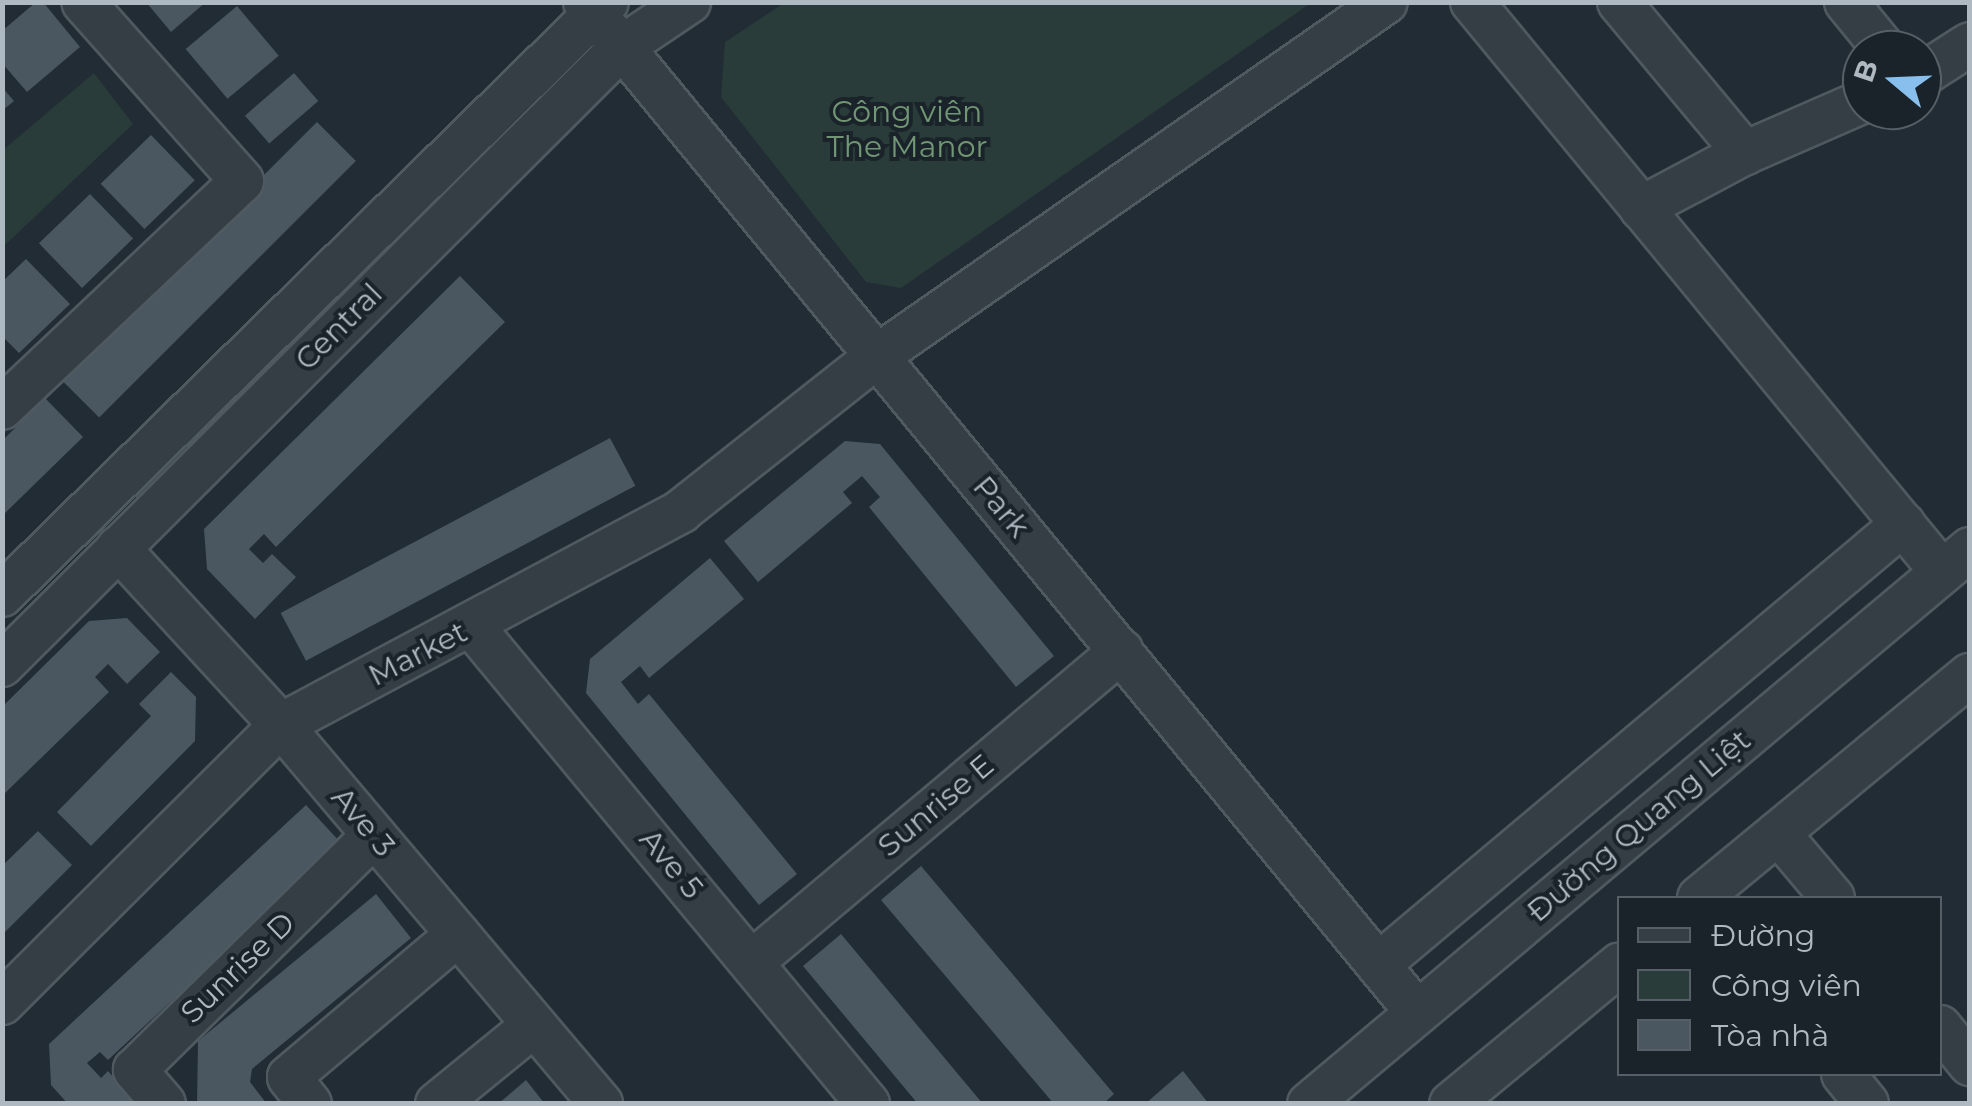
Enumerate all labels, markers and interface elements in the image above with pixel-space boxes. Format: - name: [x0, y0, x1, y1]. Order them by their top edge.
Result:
- north arrow: [1842, 30, 1942, 130]
- text: B: [1846, 55, 1885, 87]
- park label: Công viên The Manor: [827, 94, 987, 164]
- street label: Central: [288, 276, 390, 378]
- street label: Park: [965, 469, 1037, 545]
- street label: Market: [363, 614, 473, 694]
- street label: Đường Quang Liệt: [1520, 722, 1758, 930]
- street label: Sunrise E: [871, 747, 1001, 865]
- street label: Ave 3: [324, 780, 402, 864]
- street label: Ave 5: [632, 822, 710, 906]
- legend: [1617, 896, 1942, 1076]
- street label: Sunrise D: [174, 905, 302, 1031]
- text: Đường: [1711, 917, 1815, 954]
- text: Công viên: [1711, 967, 1862, 1004]
- text: Tòa nhà: [1711, 1017, 1829, 1054]

